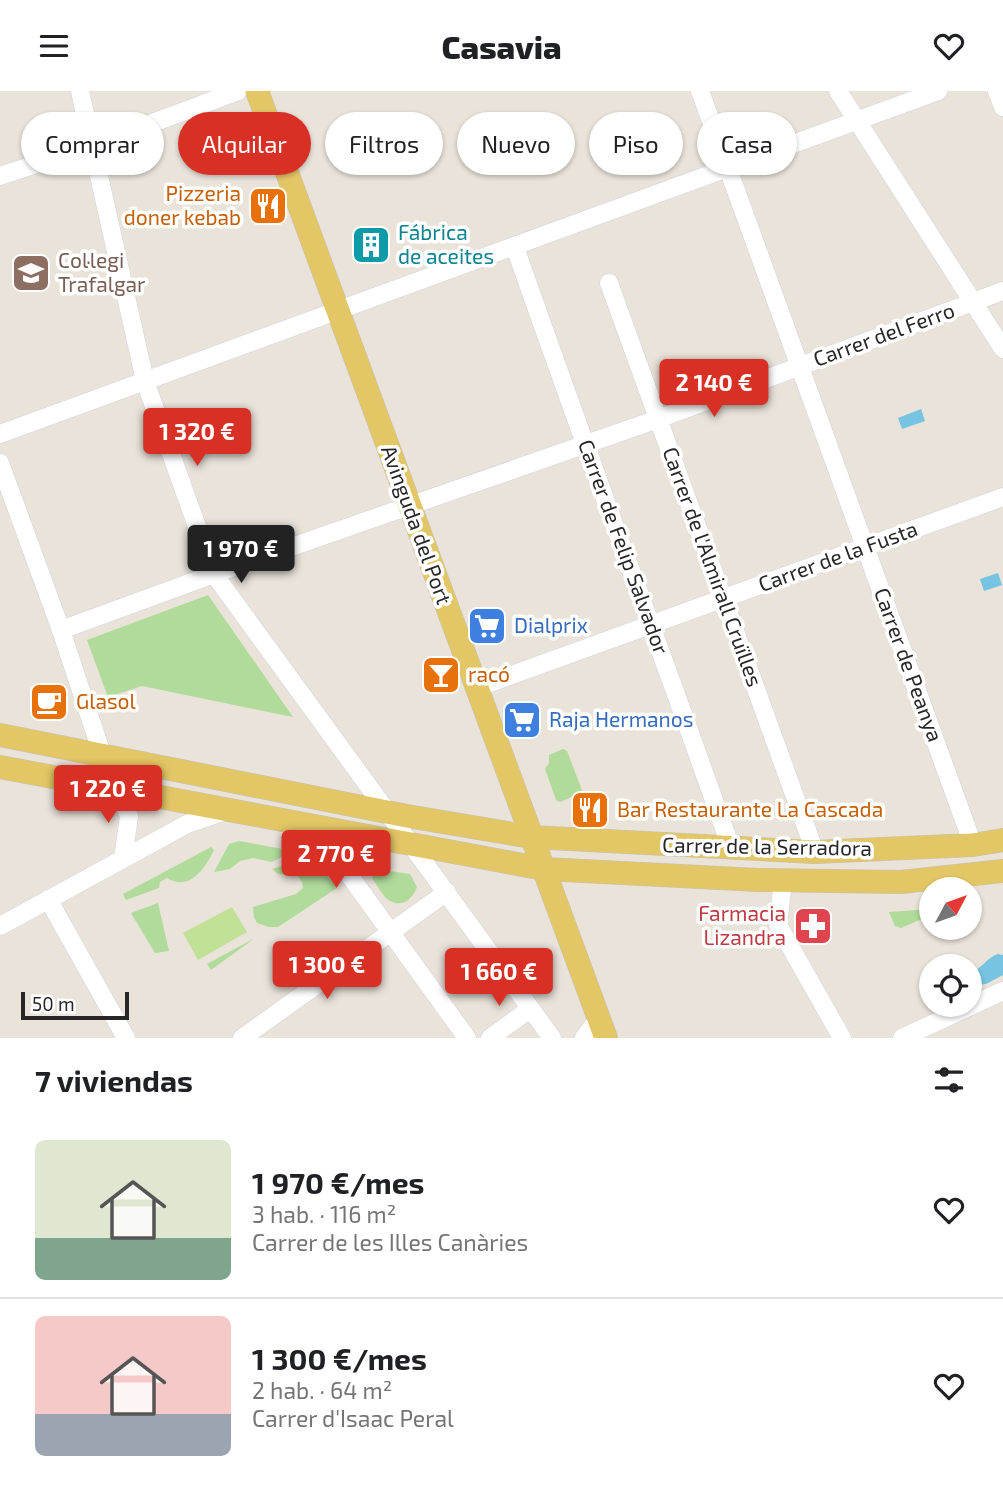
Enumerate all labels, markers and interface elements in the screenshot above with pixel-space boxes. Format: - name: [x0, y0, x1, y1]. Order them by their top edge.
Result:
- icon: menu: [35, 27, 73, 65]
- text: Casavia: [441, 27, 562, 65]
- icon: heart: [930, 27, 968, 65]
- chip: Comprar: [21, 112, 164, 175]
- chip: Alquilar: [178, 112, 311, 175]
- chip: Filtros: [325, 112, 443, 175]
- chip: Nuevo: [457, 112, 575, 175]
- chip: Piso: [589, 112, 683, 175]
- chip: Casa: [697, 112, 797, 175]
- place label: Pizzeria doner kebab: [124, 180, 241, 229]
- restaurant icon: Pizzeria doner kebab: [247, 185, 289, 227]
- place label: Fábrica de aceites: [398, 219, 494, 268]
- building icon: Fábrica de aceites: [350, 224, 392, 266]
- place label: Col·legi Trafalgar: [58, 247, 146, 296]
- school or university icon: Col·legi Trafalgar: [10, 252, 52, 294]
- street label: Carrer del Ferro: [809, 296, 958, 371]
- pin: 2 140 €: [649, 359, 779, 419]
- text: 2 140 €: [675, 368, 753, 396]
- pin: 1 320 €: [132, 409, 262, 468]
- text: 1 320 €: [159, 417, 235, 445]
- street label: Carrer de Felip Salvador: [574, 436, 675, 658]
- street label: Avinguda del Port: [377, 442, 458, 607]
- street label: Carrer de l'Almirall Cruïlles: [658, 443, 768, 690]
- street label: Carrer de la Fusta: [754, 515, 921, 596]
- pin: 1 970 €: [176, 525, 306, 585]
- text: 1 970 €: [204, 534, 278, 562]
- street label: Carrer de Peanya: [870, 584, 949, 745]
- supermarket icon: Dialprix: [466, 605, 508, 647]
- place label: Dialprix: [514, 612, 588, 637]
- bar icon: racó: [420, 654, 462, 696]
- place label: racó: [468, 661, 510, 686]
- cafe icon: Glasol: [28, 681, 70, 723]
- place label: Glasol: [76, 688, 137, 713]
- supermarket icon: Raja Hermanos: [501, 699, 543, 741]
- place label: Raja Hermanos: [549, 706, 693, 732]
- pin: 1 220 €: [43, 765, 173, 825]
- text: 1 220 €: [70, 774, 146, 802]
- restaurant icon: Bar Restaurante La Cascada: [569, 789, 611, 831]
- place label: Bar Restaurante La Cascada: [617, 796, 883, 821]
- pin: 2 770 €: [271, 831, 401, 890]
- street label: Carrer de la Serradora: [662, 831, 872, 860]
- text: 2 770 €: [298, 839, 374, 867]
- north arrow: [919, 877, 982, 940]
- map controls: [919, 877, 982, 1017]
- place label: Farmacia Lizandra: [698, 900, 786, 949]
- pharmacy icon: Farmacia Lizandra: [792, 905, 834, 947]
- pin: 1 300 €: [262, 941, 392, 1001]
- pin: 1 660 €: [434, 949, 564, 1008]
- text: 1 300 €: [289, 950, 365, 978]
- button: locate: [919, 954, 982, 1017]
- text: 1 660 €: [461, 957, 537, 985]
- scale bar: [21, 989, 130, 1021]
- text: 50 m: [32, 992, 75, 1015]
- icon: filters: [930, 1061, 968, 1099]
- text: 7 viviendas: [35, 1062, 193, 1098]
- text: 1 970 €/mes: [252, 1164, 425, 1200]
- icon: home: [91, 1168, 175, 1252]
- icon: heart: [930, 1191, 968, 1229]
- text: 3 hab. · 116 m²: [252, 1200, 396, 1228]
- text: Carrer de les Illes Canàries: [252, 1228, 528, 1256]
- text: 1 300 €/mes: [252, 1340, 427, 1376]
- icon: home: [91, 1344, 175, 1428]
- icon: heart: [930, 1367, 968, 1405]
- text: 2 hab. · 64 m²: [252, 1376, 392, 1404]
- text: Carrer d'Isaac Peral: [252, 1404, 454, 1432]

